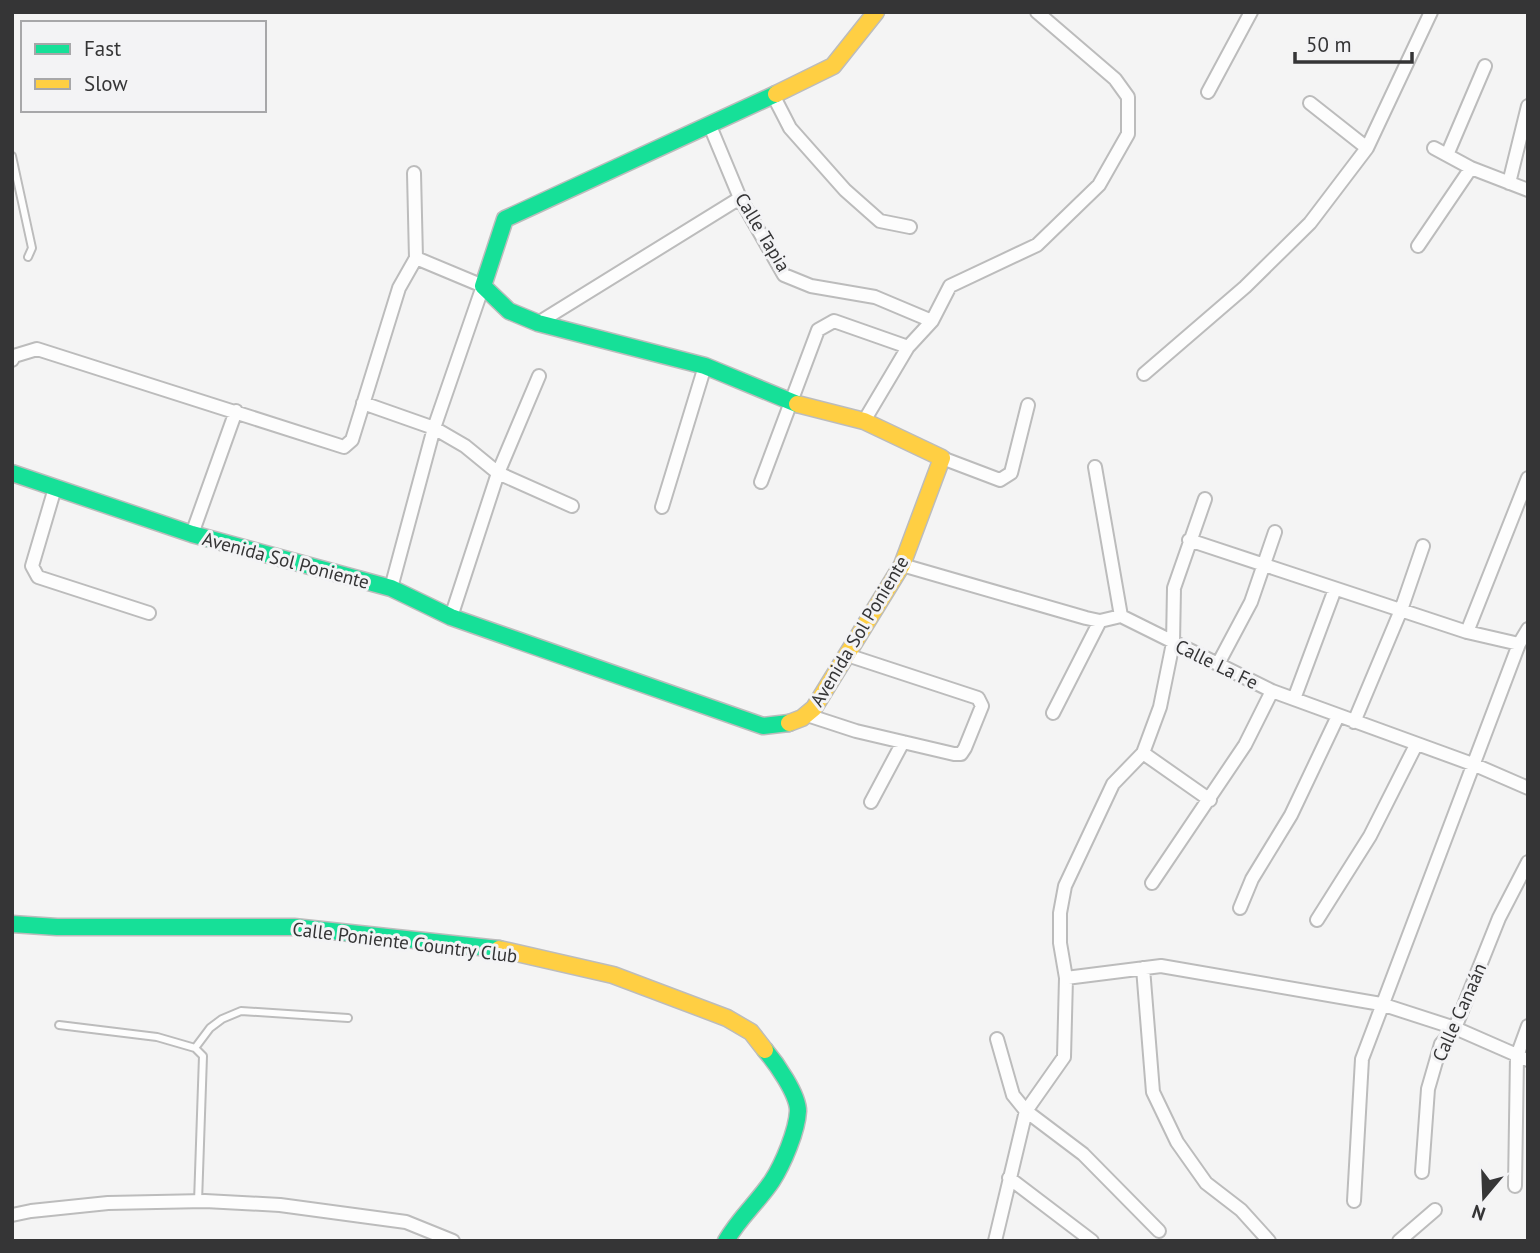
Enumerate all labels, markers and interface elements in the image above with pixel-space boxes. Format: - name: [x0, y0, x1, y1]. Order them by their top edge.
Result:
- legend: [21, 21, 266, 112]
- scale bar: [1295, 21, 1412, 65]
- text: 50 m: [1306, 31, 1352, 58]
- text: Fast: [84, 35, 121, 62]
- text: Slow: [84, 70, 128, 97]
- street label: Calle Tapia: [730, 188, 796, 276]
- street label: Avenida Sol Poniente: [200, 526, 372, 594]
- street label: Avenida Sol Poniente: [805, 551, 913, 711]
- street label: Calle La Fe: [1172, 634, 1262, 694]
- street label: Calle Poniente Country Club: [291, 916, 519, 968]
- street label: Calle Canaán: [1427, 959, 1491, 1065]
- north arrow: [1449, 1162, 1519, 1232]
- text: N: [1469, 1200, 1488, 1226]

